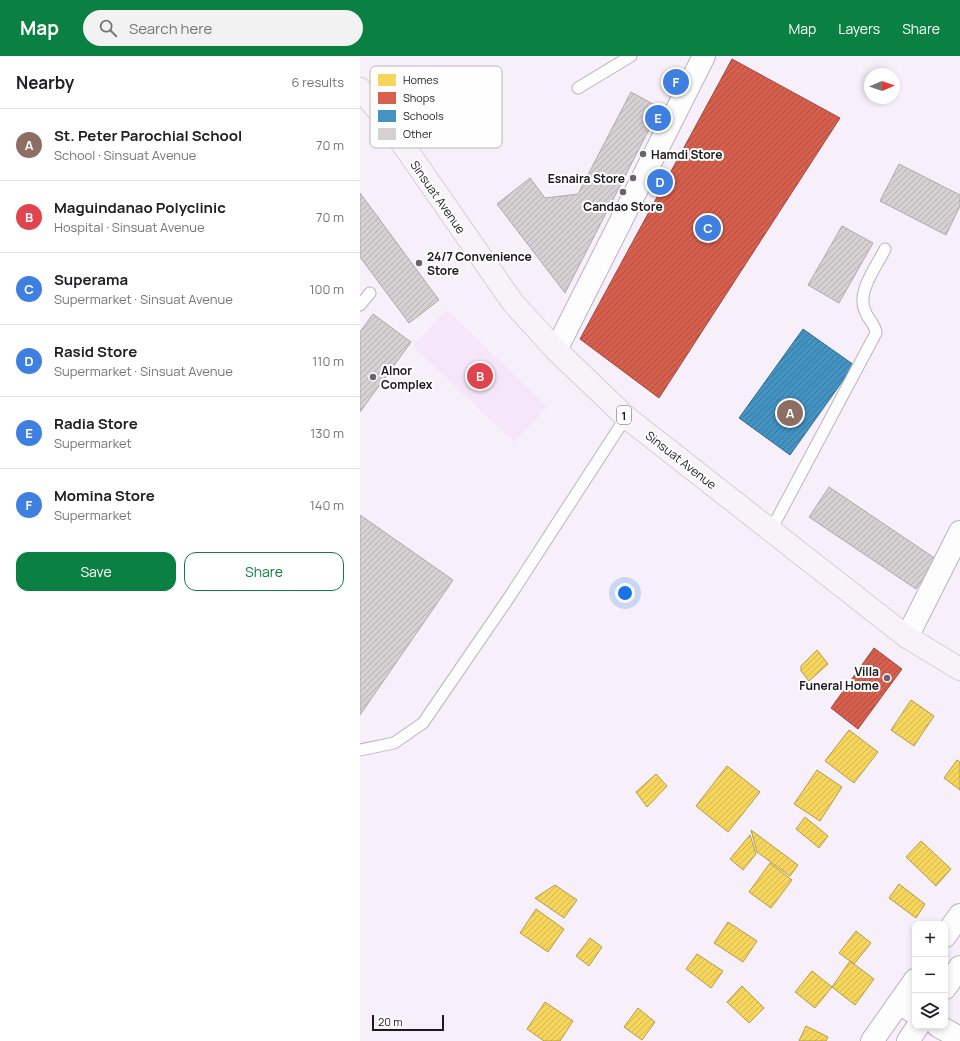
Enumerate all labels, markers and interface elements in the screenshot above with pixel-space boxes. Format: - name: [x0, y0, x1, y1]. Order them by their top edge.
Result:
- search box: [83, 10, 363, 46]
- text: Map: [20, 15, 59, 41]
- icon: search: [97, 17, 119, 39]
- text: Search here: [129, 18, 212, 39]
- text: Map: [788, 19, 816, 38]
- text: Layers: [838, 19, 880, 38]
- text: Share: [902, 19, 940, 38]
- legend: [370, 66, 502, 148]
- pin: F: [663, 67, 689, 97]
- north arrow: [864, 68, 900, 104]
- text: Nearby: [16, 71, 74, 94]
- text: Homes: [403, 72, 439, 87]
- text: 6 results: [292, 73, 344, 91]
- text: Shops: [403, 90, 435, 105]
- pin: E: [645, 103, 671, 133]
- text: Schools: [403, 108, 444, 123]
- text: St. Peter Parochial School: [54, 125, 242, 146]
- text: Other: [403, 126, 432, 141]
- text: A: [25, 136, 33, 154]
- text: 70 m: [316, 136, 344, 154]
- text: School · Sinsuat Avenue: [54, 146, 196, 164]
- place label: Hamdi Store: [651, 146, 723, 163]
- marker: Hamdi Store: [638, 149, 648, 159]
- street label: Sinsuat Avenue: [406, 157, 470, 237]
- pin: D: [647, 167, 673, 197]
- place label: Esnaira Store: [548, 170, 625, 187]
- marker: Esnaira Store: [628, 173, 638, 183]
- marker: Candao Store: [618, 187, 628, 197]
- text: Maguindanao Polyclinic: [54, 197, 226, 218]
- place label: Candao Store: [583, 198, 663, 215]
- text: B: [25, 208, 33, 226]
- text: 70 m: [316, 208, 344, 226]
- pin: C: [695, 213, 721, 243]
- text: Hospital · Sinsuat Avenue: [54, 218, 205, 236]
- place label: 24/7 Convenience Store: [427, 248, 532, 279]
- marker: 24/7 Convenience Store: [414, 258, 424, 268]
- text: Superama: [54, 269, 128, 290]
- text: C: [24, 280, 34, 298]
- text: 100 m: [309, 280, 344, 298]
- text: Supermarket · Sinsuat Avenue: [54, 290, 233, 308]
- text: Rasid Store: [54, 341, 137, 362]
- text: D: [24, 352, 34, 370]
- text: 110 m: [312, 352, 344, 370]
- pin: B: [467, 361, 493, 391]
- text: Supermarket · Sinsuat Avenue: [54, 362, 233, 380]
- place label: Alnor Complex: [381, 362, 433, 393]
- marker: Alnor Complex: [368, 372, 378, 382]
- pin: A: [777, 398, 803, 428]
- road number: 1: [617, 406, 631, 424]
- text: Radia Store: [54, 413, 138, 434]
- text: E: [25, 424, 33, 442]
- text: 130 m: [310, 424, 344, 442]
- street label: Sinsuat Avenue: [642, 427, 720, 493]
- text: Supermarket: [54, 434, 132, 452]
- text: Momina Store: [54, 485, 155, 506]
- text: F: [26, 496, 32, 514]
- text: 140 m: [310, 496, 344, 514]
- text: Supermarket: [54, 506, 132, 524]
- button: Save: [16, 552, 176, 591]
- button: Share: [184, 552, 344, 591]
- your location: [615, 583, 635, 603]
- place label: Villa Funeral Home: [799, 663, 879, 694]
- marker: Villa Funeral Home: [882, 673, 892, 683]
- map controls: [912, 921, 948, 1029]
- button: +: [912, 921, 948, 957]
- button: −: [912, 957, 948, 993]
- button: layers: [912, 993, 948, 1029]
- scale bar: [372, 1013, 444, 1032]
- text: 20 m: [378, 1014, 403, 1029]

